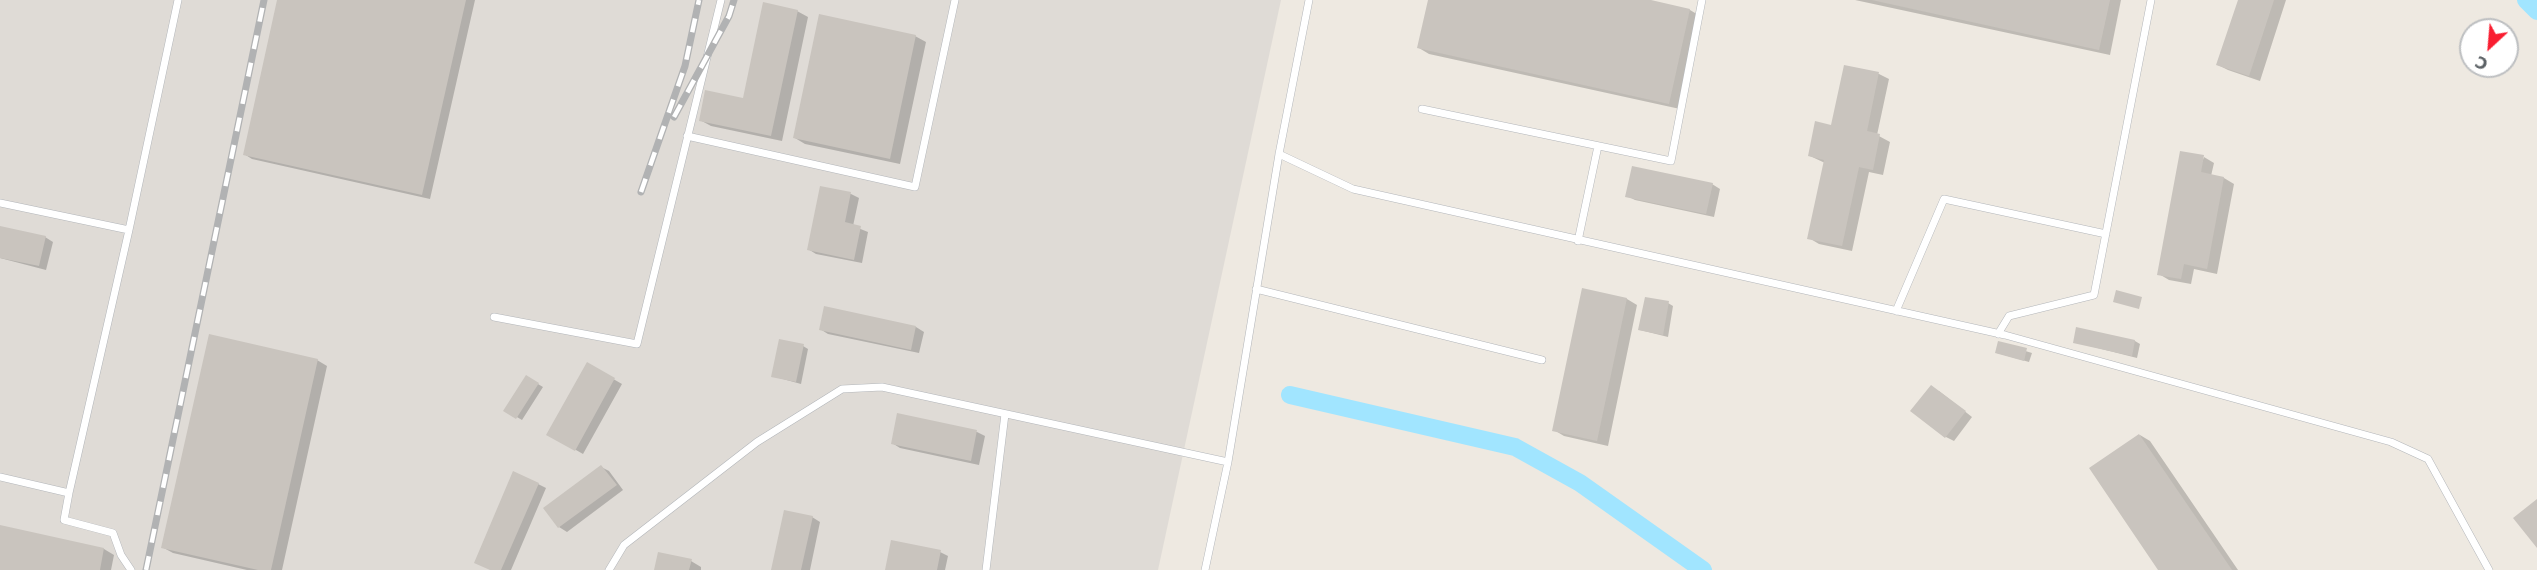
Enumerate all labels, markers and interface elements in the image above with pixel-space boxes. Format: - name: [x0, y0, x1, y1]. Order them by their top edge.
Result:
- north arrow: [2459, 18, 2519, 78]
- text: С: [2472, 52, 2491, 74]

